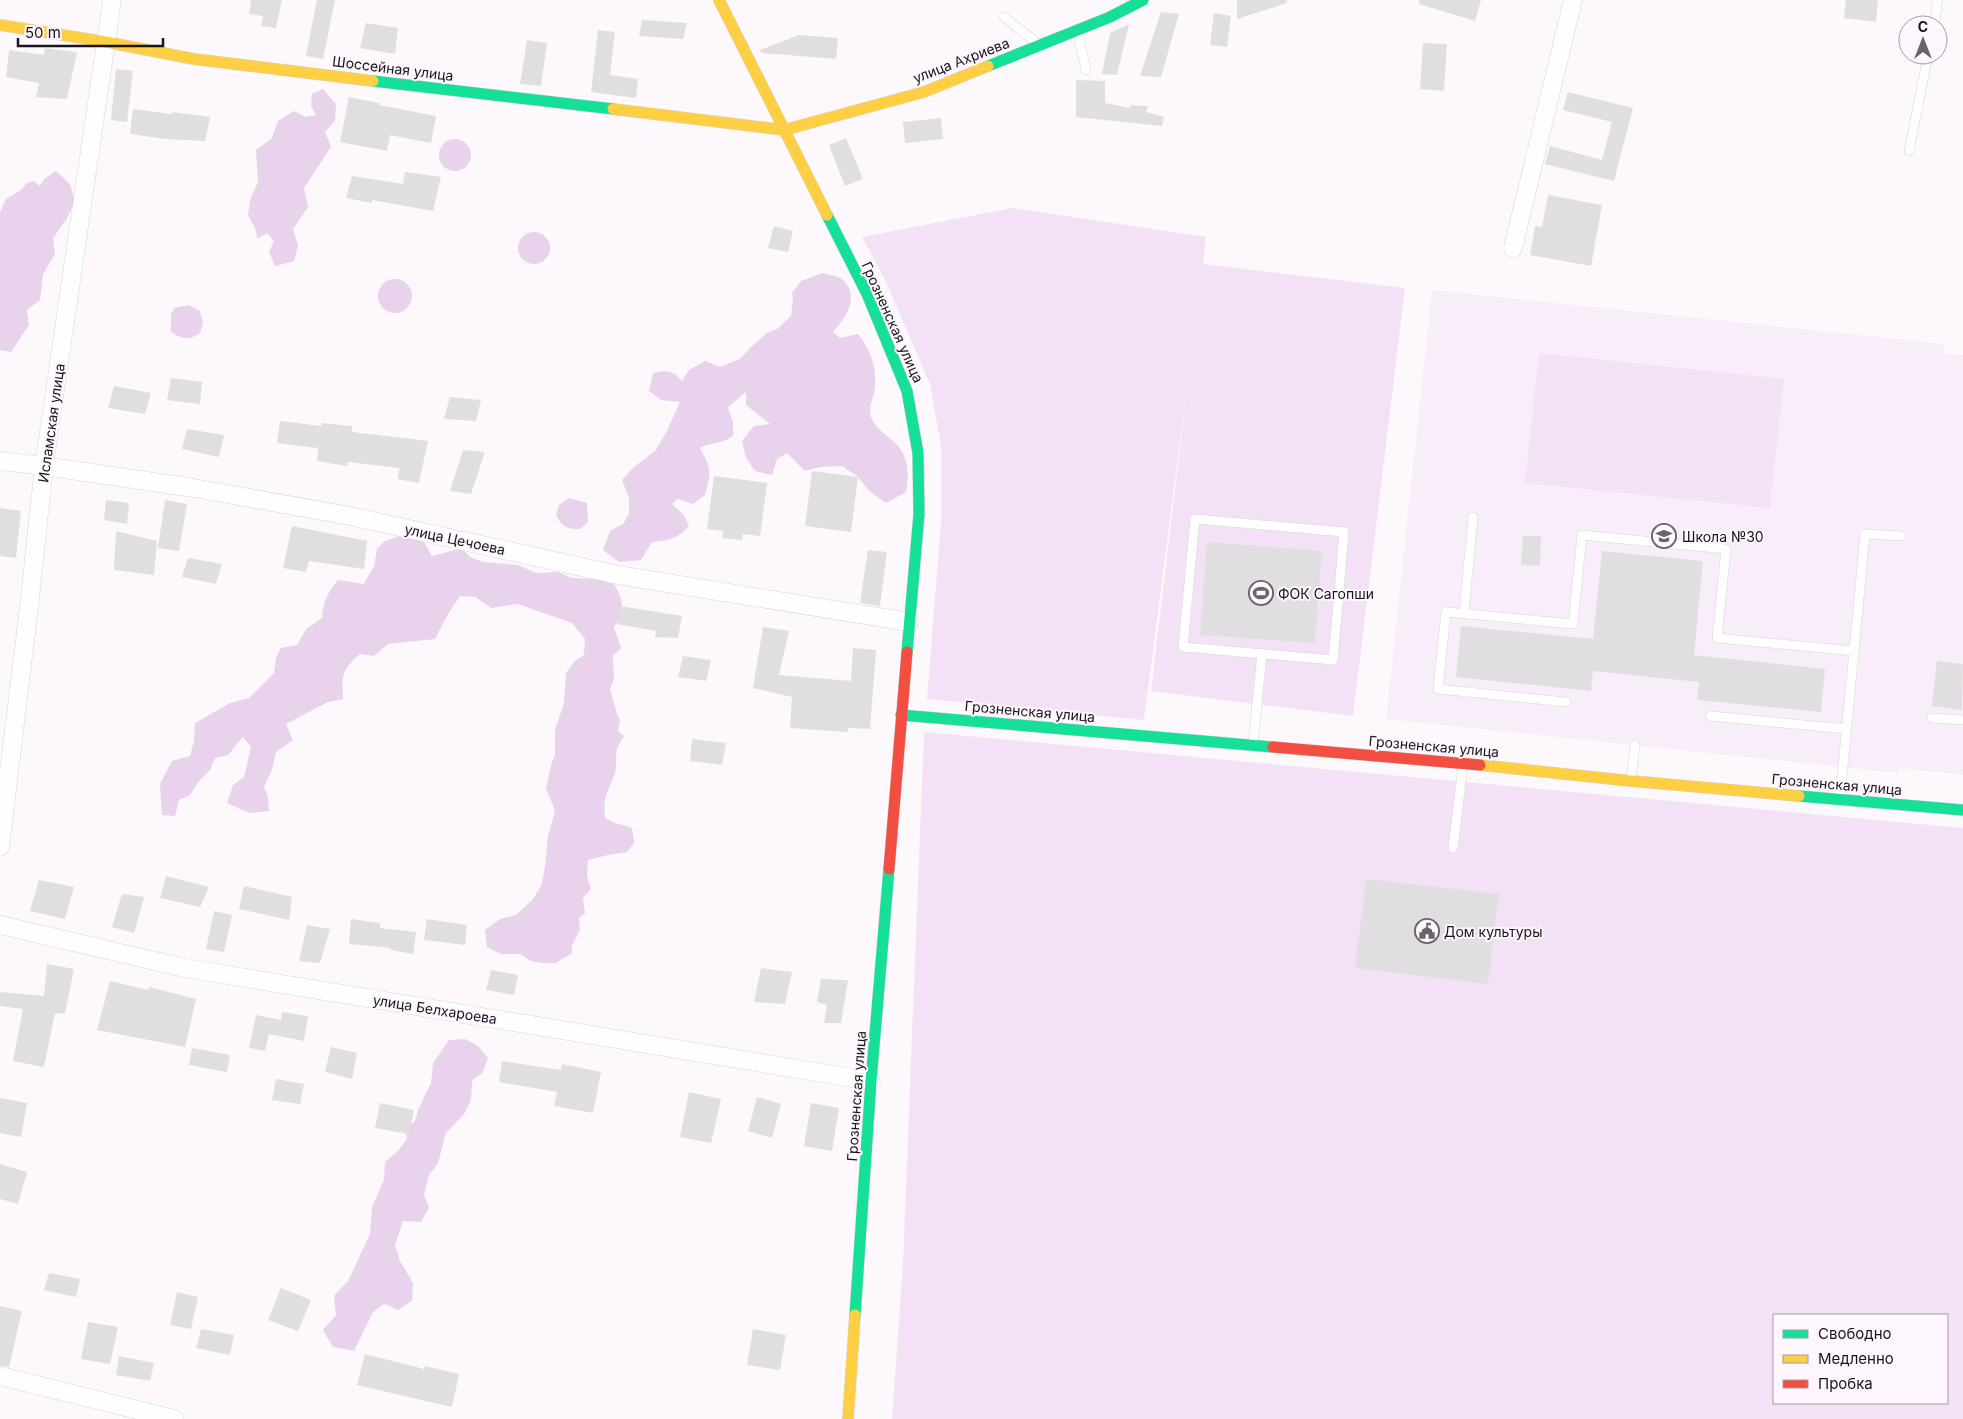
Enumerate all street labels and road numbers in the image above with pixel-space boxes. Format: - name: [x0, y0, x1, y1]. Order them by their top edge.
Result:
- street label: улица Ахриева: [910, 34, 1012, 86]
- street label: Шоссейная улица: [331, 52, 455, 84]
- street label: Грозненская улица: [859, 259, 927, 385]
- street label: Исламская улица: [34, 362, 68, 484]
- street label: улица Цечоева: [403, 520, 507, 558]
- street label: Грозненская улица: [964, 697, 1096, 725]
- street label: Грозненская улица: [1368, 732, 1500, 760]
- street label: Грозненская улица: [1771, 770, 1903, 798]
- street label: улица Белхароева: [372, 991, 498, 1027]
- street label: Грозненская улица: [843, 1030, 869, 1162]

